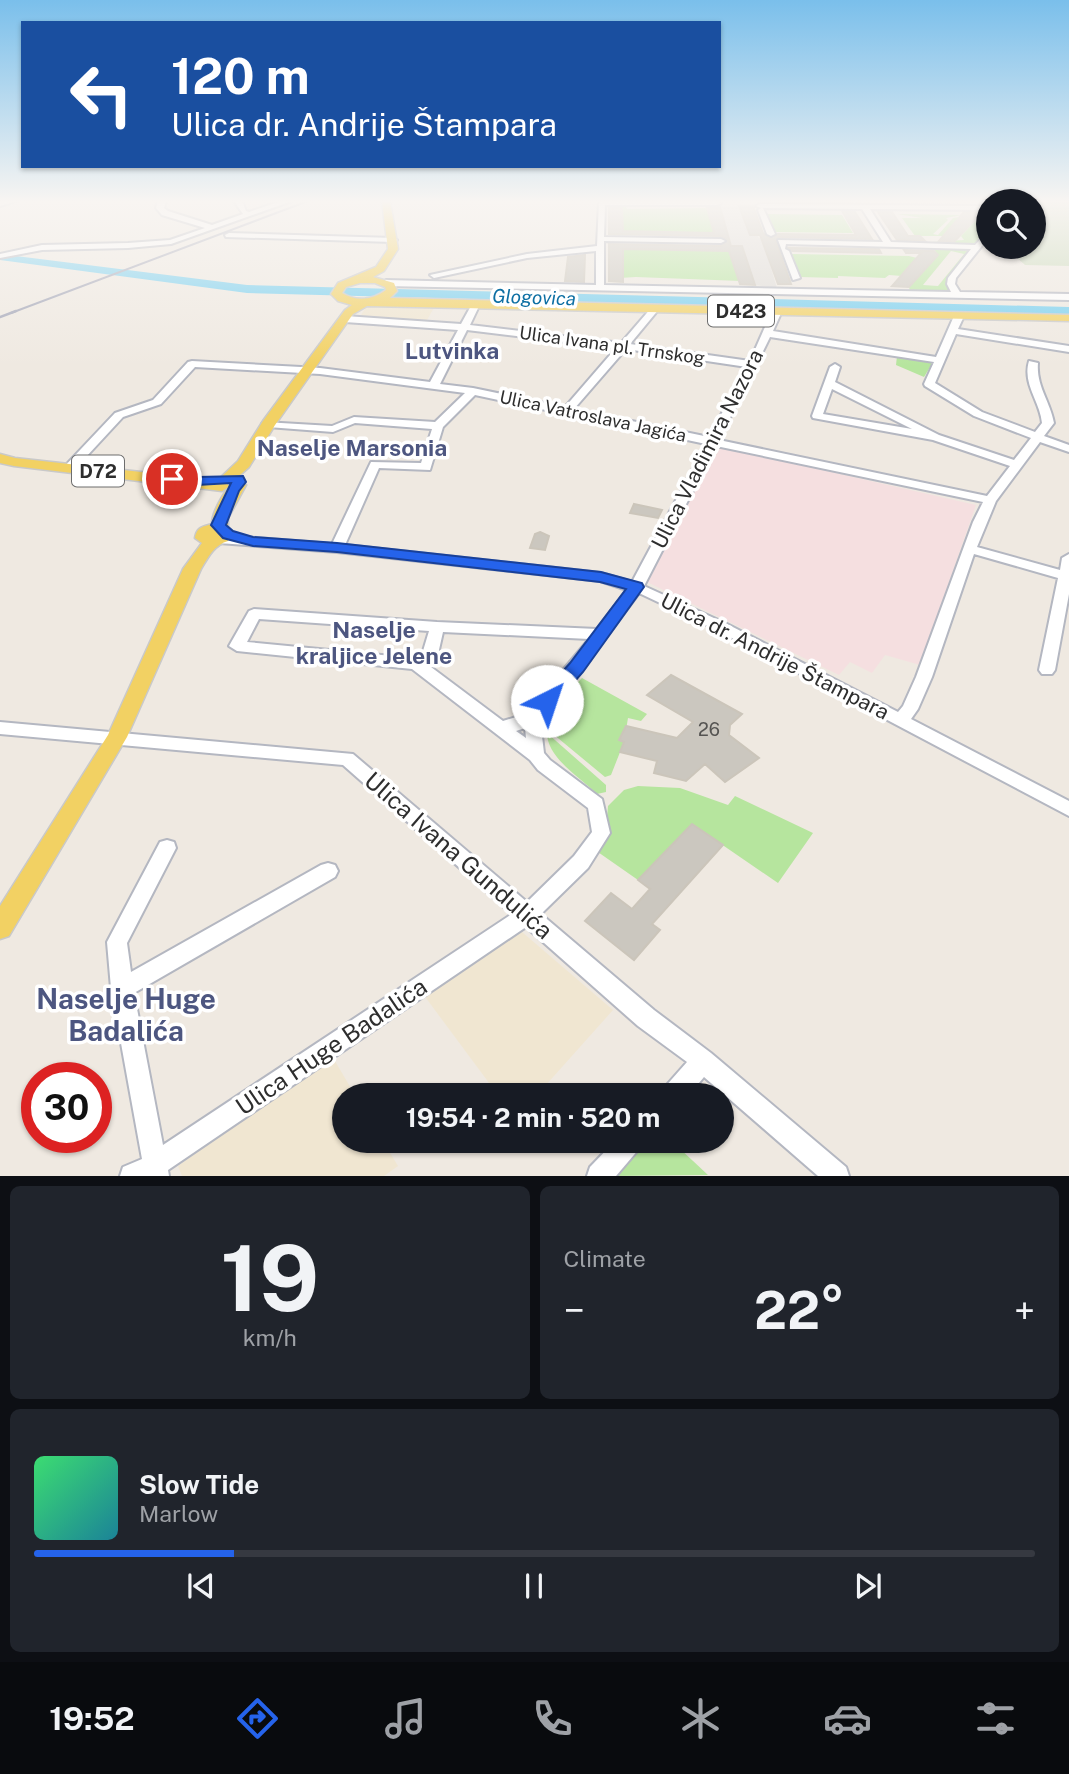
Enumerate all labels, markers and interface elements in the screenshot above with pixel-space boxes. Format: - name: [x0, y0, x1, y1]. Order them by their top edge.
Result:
- text: 120 m: [171, 47, 310, 105]
- icon: left: [56, 49, 147, 140]
- text: Ulica dr. Andrije Štampara: [171, 106, 557, 143]
- map controls: [976, 189, 1046, 259]
- button: search: [976, 189, 1046, 259]
- water label: Glogovica: [492, 285, 576, 309]
- road number: D423: [708, 296, 774, 326]
- street label: Ulica Ivana pl. Trnskog: [518, 322, 706, 368]
- district label: Lutvinka: [405, 337, 499, 364]
- street label: Ulica Vladimira Nazora: [646, 345, 768, 553]
- street label: Ulica Vatroslava Jagića: [498, 386, 688, 446]
- district label: Naselje Marsonia: [257, 434, 447, 461]
- pin: [142, 449, 202, 509]
- road number: D72: [72, 456, 124, 486]
- icon: arrive: [153, 460, 191, 498]
- street label: Ulica dr. Andrije Štampara: [656, 587, 894, 725]
- district label: Naselje kraljice Jelene: [296, 616, 452, 669]
- position arrow: [510, 664, 584, 738]
- house number: 26: [698, 719, 720, 740]
- street label: Ulica Ivana Gundulića: [359, 766, 559, 944]
- street label: Ulica Huge Badalića: [230, 972, 432, 1120]
- district label: Naselje Huge Badalića: [36, 982, 216, 1047]
- speed limit sign: 30: [21, 1062, 112, 1153]
- text: 19:54 · 2 min · 520 m: [406, 1102, 660, 1133]
- text: 19: [220, 1225, 319, 1331]
- text: Climate: [564, 1245, 646, 1272]
- text: 22°: [754, 1280, 845, 1341]
- text: −: [564, 1288, 585, 1333]
- text: +: [1014, 1288, 1035, 1333]
- text: km/h: [243, 1324, 297, 1351]
- text: Slow Tide: [139, 1469, 259, 1500]
- text: Marlow: [139, 1500, 218, 1527]
- icon: previous: [182, 1567, 220, 1605]
- icon: pause: [515, 1567, 553, 1605]
- icon: next: [849, 1567, 887, 1605]
- icon: directions: [233, 1694, 282, 1743]
- icon: music: [381, 1694, 430, 1743]
- icon: phone: [528, 1694, 577, 1743]
- icon: climate: [676, 1694, 725, 1743]
- icon: car: [823, 1694, 872, 1743]
- icon: filters: [971, 1694, 1020, 1743]
- text: 19:52: [49, 1700, 135, 1737]

